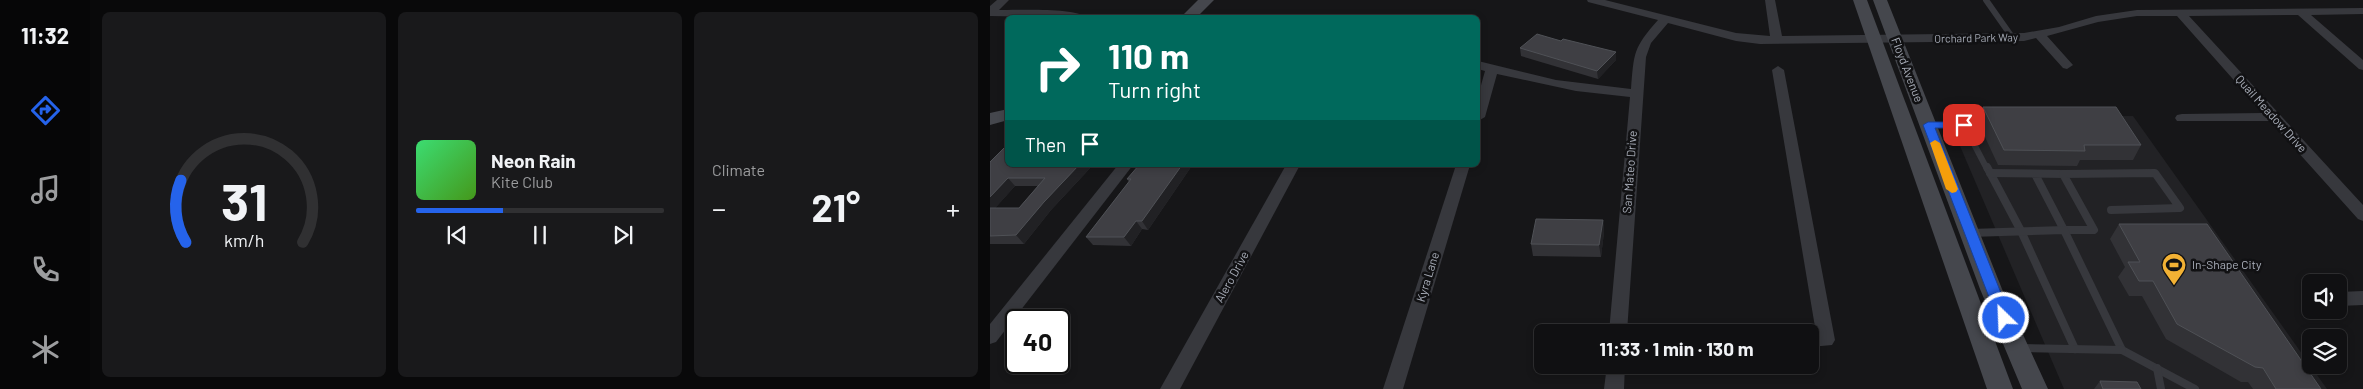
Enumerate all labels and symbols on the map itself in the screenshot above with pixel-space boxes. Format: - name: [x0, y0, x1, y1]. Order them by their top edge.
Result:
- street label: Orchard Park Way: [1934, 30, 2018, 45]
- street label: Floyd Avenue: [1889, 35, 1927, 104]
- street label: Quail Meadow Drive: [2233, 72, 2310, 155]
- pin: [1943, 104, 1985, 146]
- street label: San Mateo Drive: [1619, 130, 1639, 214]
- street label: Alero Drive: [1211, 248, 1251, 305]
- street label: Kyra Lane: [1413, 250, 1441, 303]
- sports icon: In-Shape City: [2161, 252, 2187, 286]
- place label: In-Shape City: [2192, 257, 2262, 271]
- position arrow: [1977, 291, 2029, 343]
- speed limit sign: 40: [1005, 309, 1070, 374]

